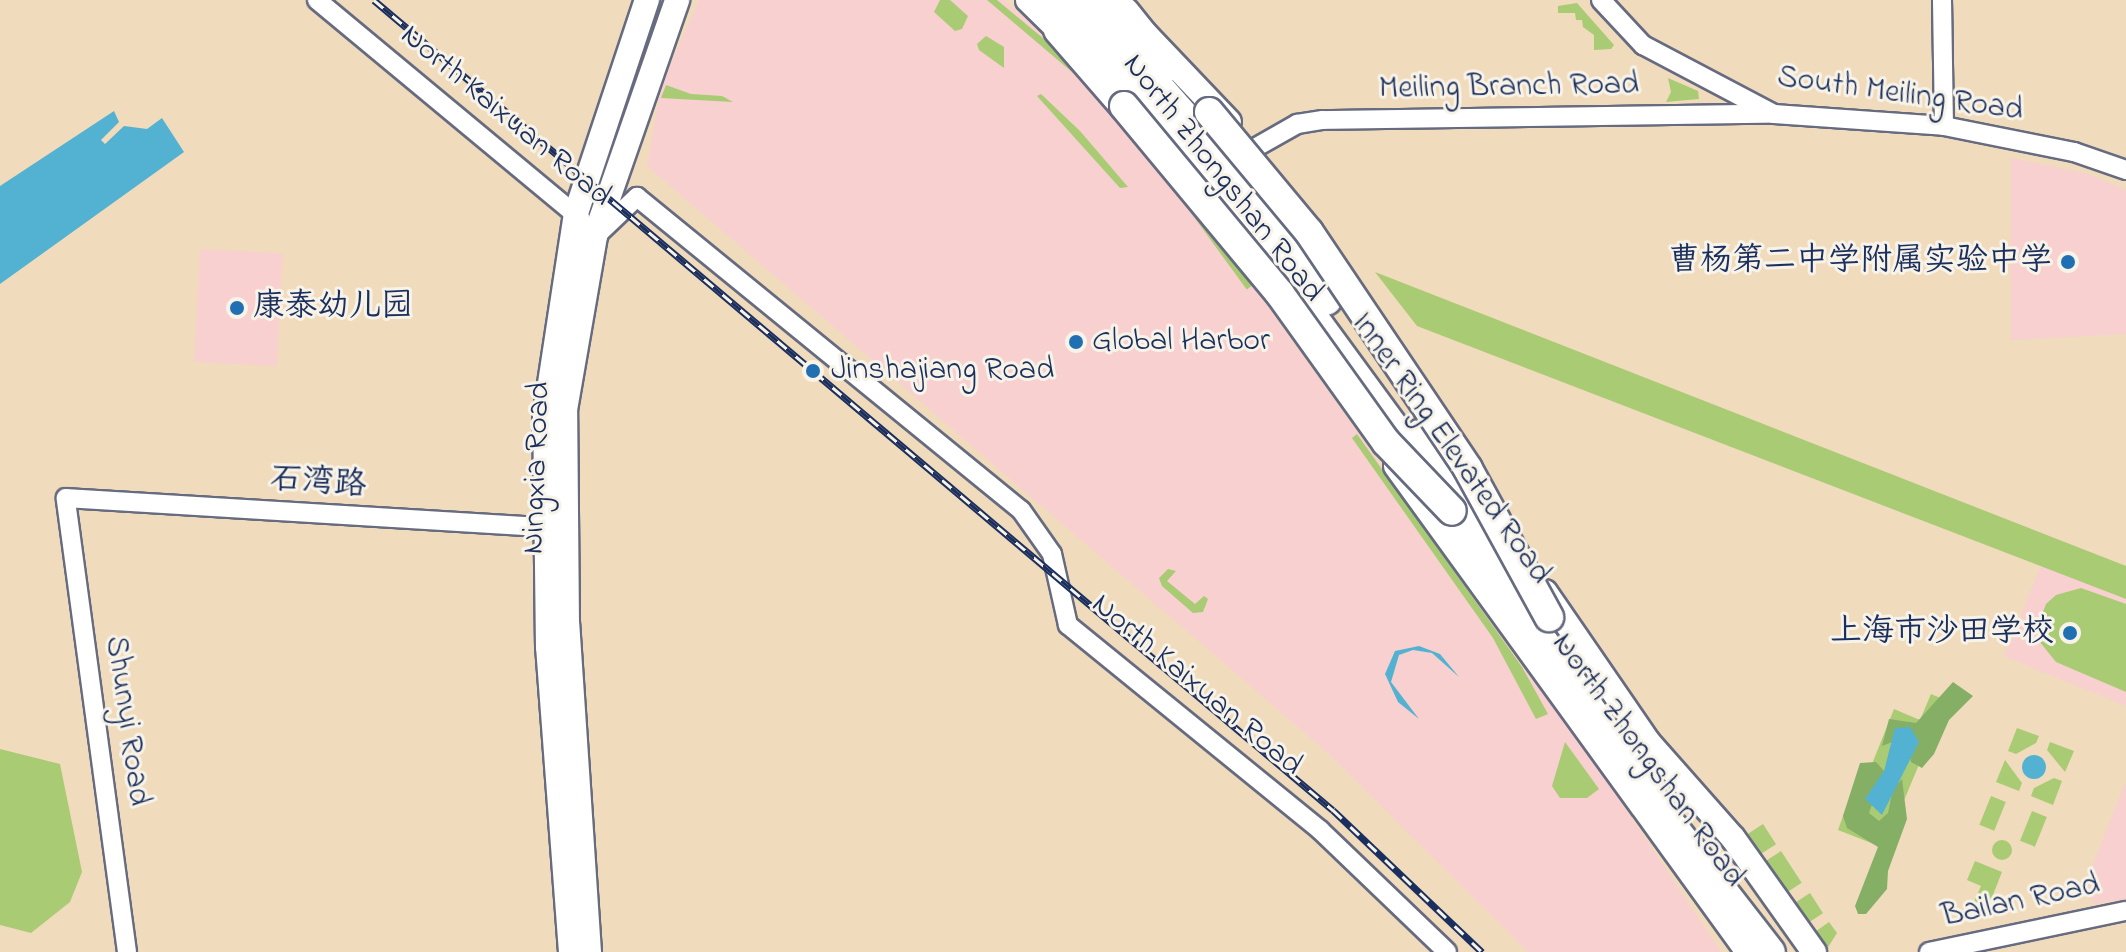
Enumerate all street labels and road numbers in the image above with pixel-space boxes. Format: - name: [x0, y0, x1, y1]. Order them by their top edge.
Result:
- street label: North Kaixuan Road: [392, 17, 618, 217]
- street label: North Zhongshan Road: [1113, 47, 1331, 311]
- street label: South Meiling Road: [1775, 59, 2025, 131]
- street label: Meiling Branch Road: [1379, 67, 1639, 109]
- street label: Inner Ring Elevated Road: [1342, 306, 1558, 592]
- street label: Ningxia Road: [516, 381, 560, 555]
- street label: 石湾路: [269, 461, 367, 507]
- street label: North Kaixuan Road: [1083, 586, 1309, 786]
- street label: North Zhongshan Road: [1542, 627, 1752, 895]
- street label: Shunyi Road: [95, 634, 157, 808]
- street label: Bailan Road: [1938, 867, 2104, 937]

